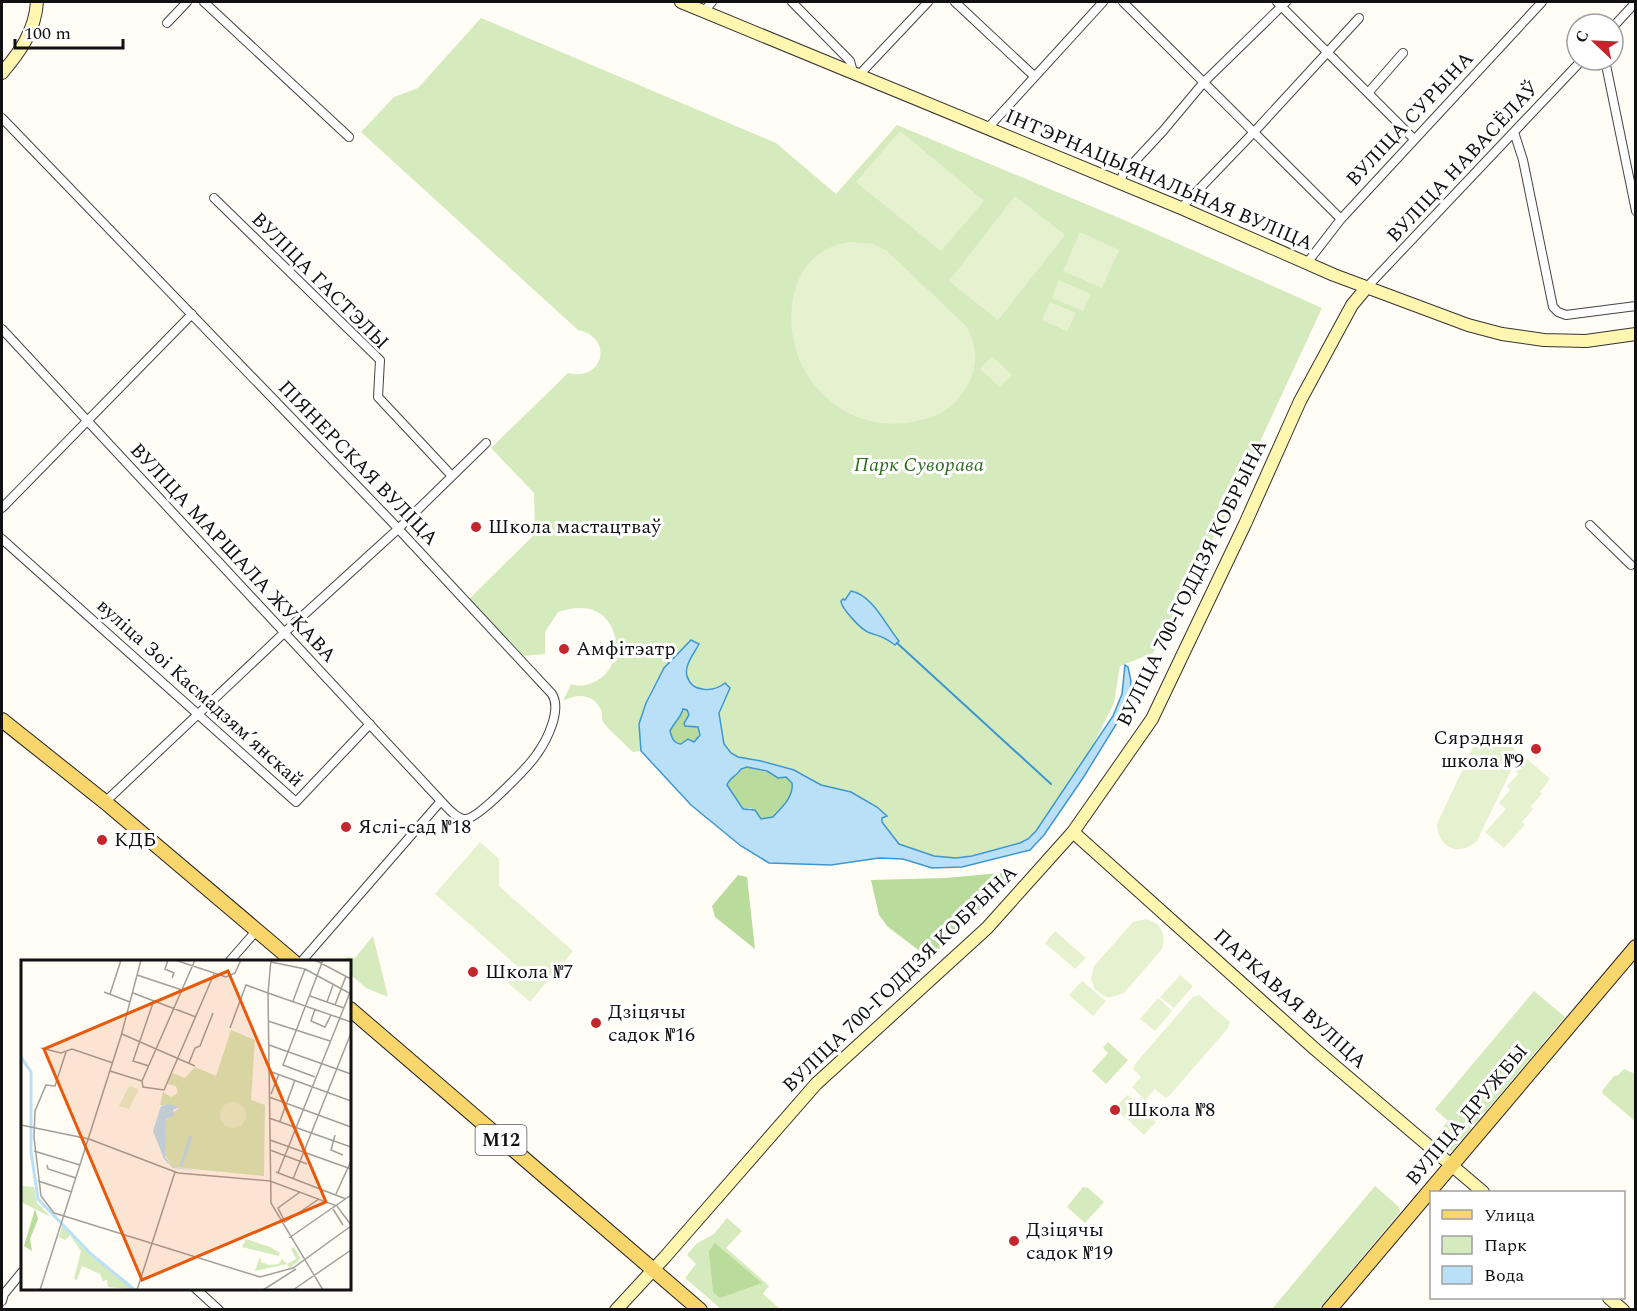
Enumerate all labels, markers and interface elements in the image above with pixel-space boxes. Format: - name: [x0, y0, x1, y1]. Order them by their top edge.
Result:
- scale bar: [15, 12, 123, 50]
- north arrow: [1565, 12, 1625, 72]
- text: 100 m: [24, 20, 71, 47]
- text: С: [1569, 27, 1595, 46]
- street label: ВУЛІЦА СУРЫНА: [1339, 45, 1481, 193]
- street label: ВУЛІЦА НАВАСЁЛАЎ: [1380, 74, 1546, 250]
- street label: ІНТЭРНАЦЫЯНАЛЬНАЯ ВУЛІЦА: [1000, 101, 1318, 259]
- street label: ВУЛІЦА ГАСТЭЛЫ: [244, 205, 396, 357]
- street label: ПІЯНЕРСКАЯ ВУЛІЦА: [271, 373, 445, 553]
- street label: ВУЛІЦА 700-ГОДДЗЯ КОБРЫНА: [1109, 434, 1275, 732]
- street label: ВУЛІЦА МАРШАЛА ЖУКАВА: [123, 436, 343, 670]
- park label: Парк Суворава: [854, 450, 984, 480]
- place label: Школа мастацтваў: [488, 512, 662, 542]
- marker: Школа мастацтваў: [469, 520, 483, 534]
- street label: вуліца Зоі Касмадзямʼянскай: [90, 592, 310, 794]
- place label: Амфітэатр: [576, 634, 676, 664]
- marker: Амфітэатр: [557, 642, 571, 656]
- place label: Сярэдняя школа №9: [1434, 723, 1524, 776]
- marker: Сярэдняя школа №9: [1529, 742, 1543, 756]
- place label: Яслі-сад №18: [358, 812, 471, 842]
- marker: Яслі-сад №18: [339, 820, 353, 834]
- place label: КДБ: [114, 825, 156, 855]
- marker: КДБ: [95, 833, 109, 847]
- street label: ВУЛІЦА 700-ГОДДЗЯ КОБРЫНА: [776, 858, 1024, 1100]
- street label: ПАРКАВАЯ ВУЛІЦА: [1207, 922, 1373, 1076]
- place label: Школа №7: [485, 957, 573, 987]
- inset map: [21, 960, 351, 1290]
- marker: Школа №7: [466, 965, 480, 979]
- place label: Дзіцячы садок №16: [608, 997, 695, 1050]
- marker: Дзіцячы садок №16: [589, 1016, 603, 1030]
- street label: ВУЛІЦА ДРУЖБЫ: [1399, 1038, 1535, 1192]
- place label: Школа №8: [1127, 1095, 1215, 1125]
- marker: Школа №8: [1108, 1103, 1122, 1117]
- road number: М12: [476, 1125, 526, 1155]
- legend: [1430, 1191, 1625, 1299]
- text: Улица: [1484, 1202, 1535, 1229]
- place label: Дзіцячы садок №19: [1026, 1215, 1113, 1268]
- text: Парк: [1484, 1232, 1527, 1259]
- marker: Дзіцячы садок №19: [1007, 1234, 1021, 1248]
- text: Вода: [1484, 1262, 1524, 1289]

